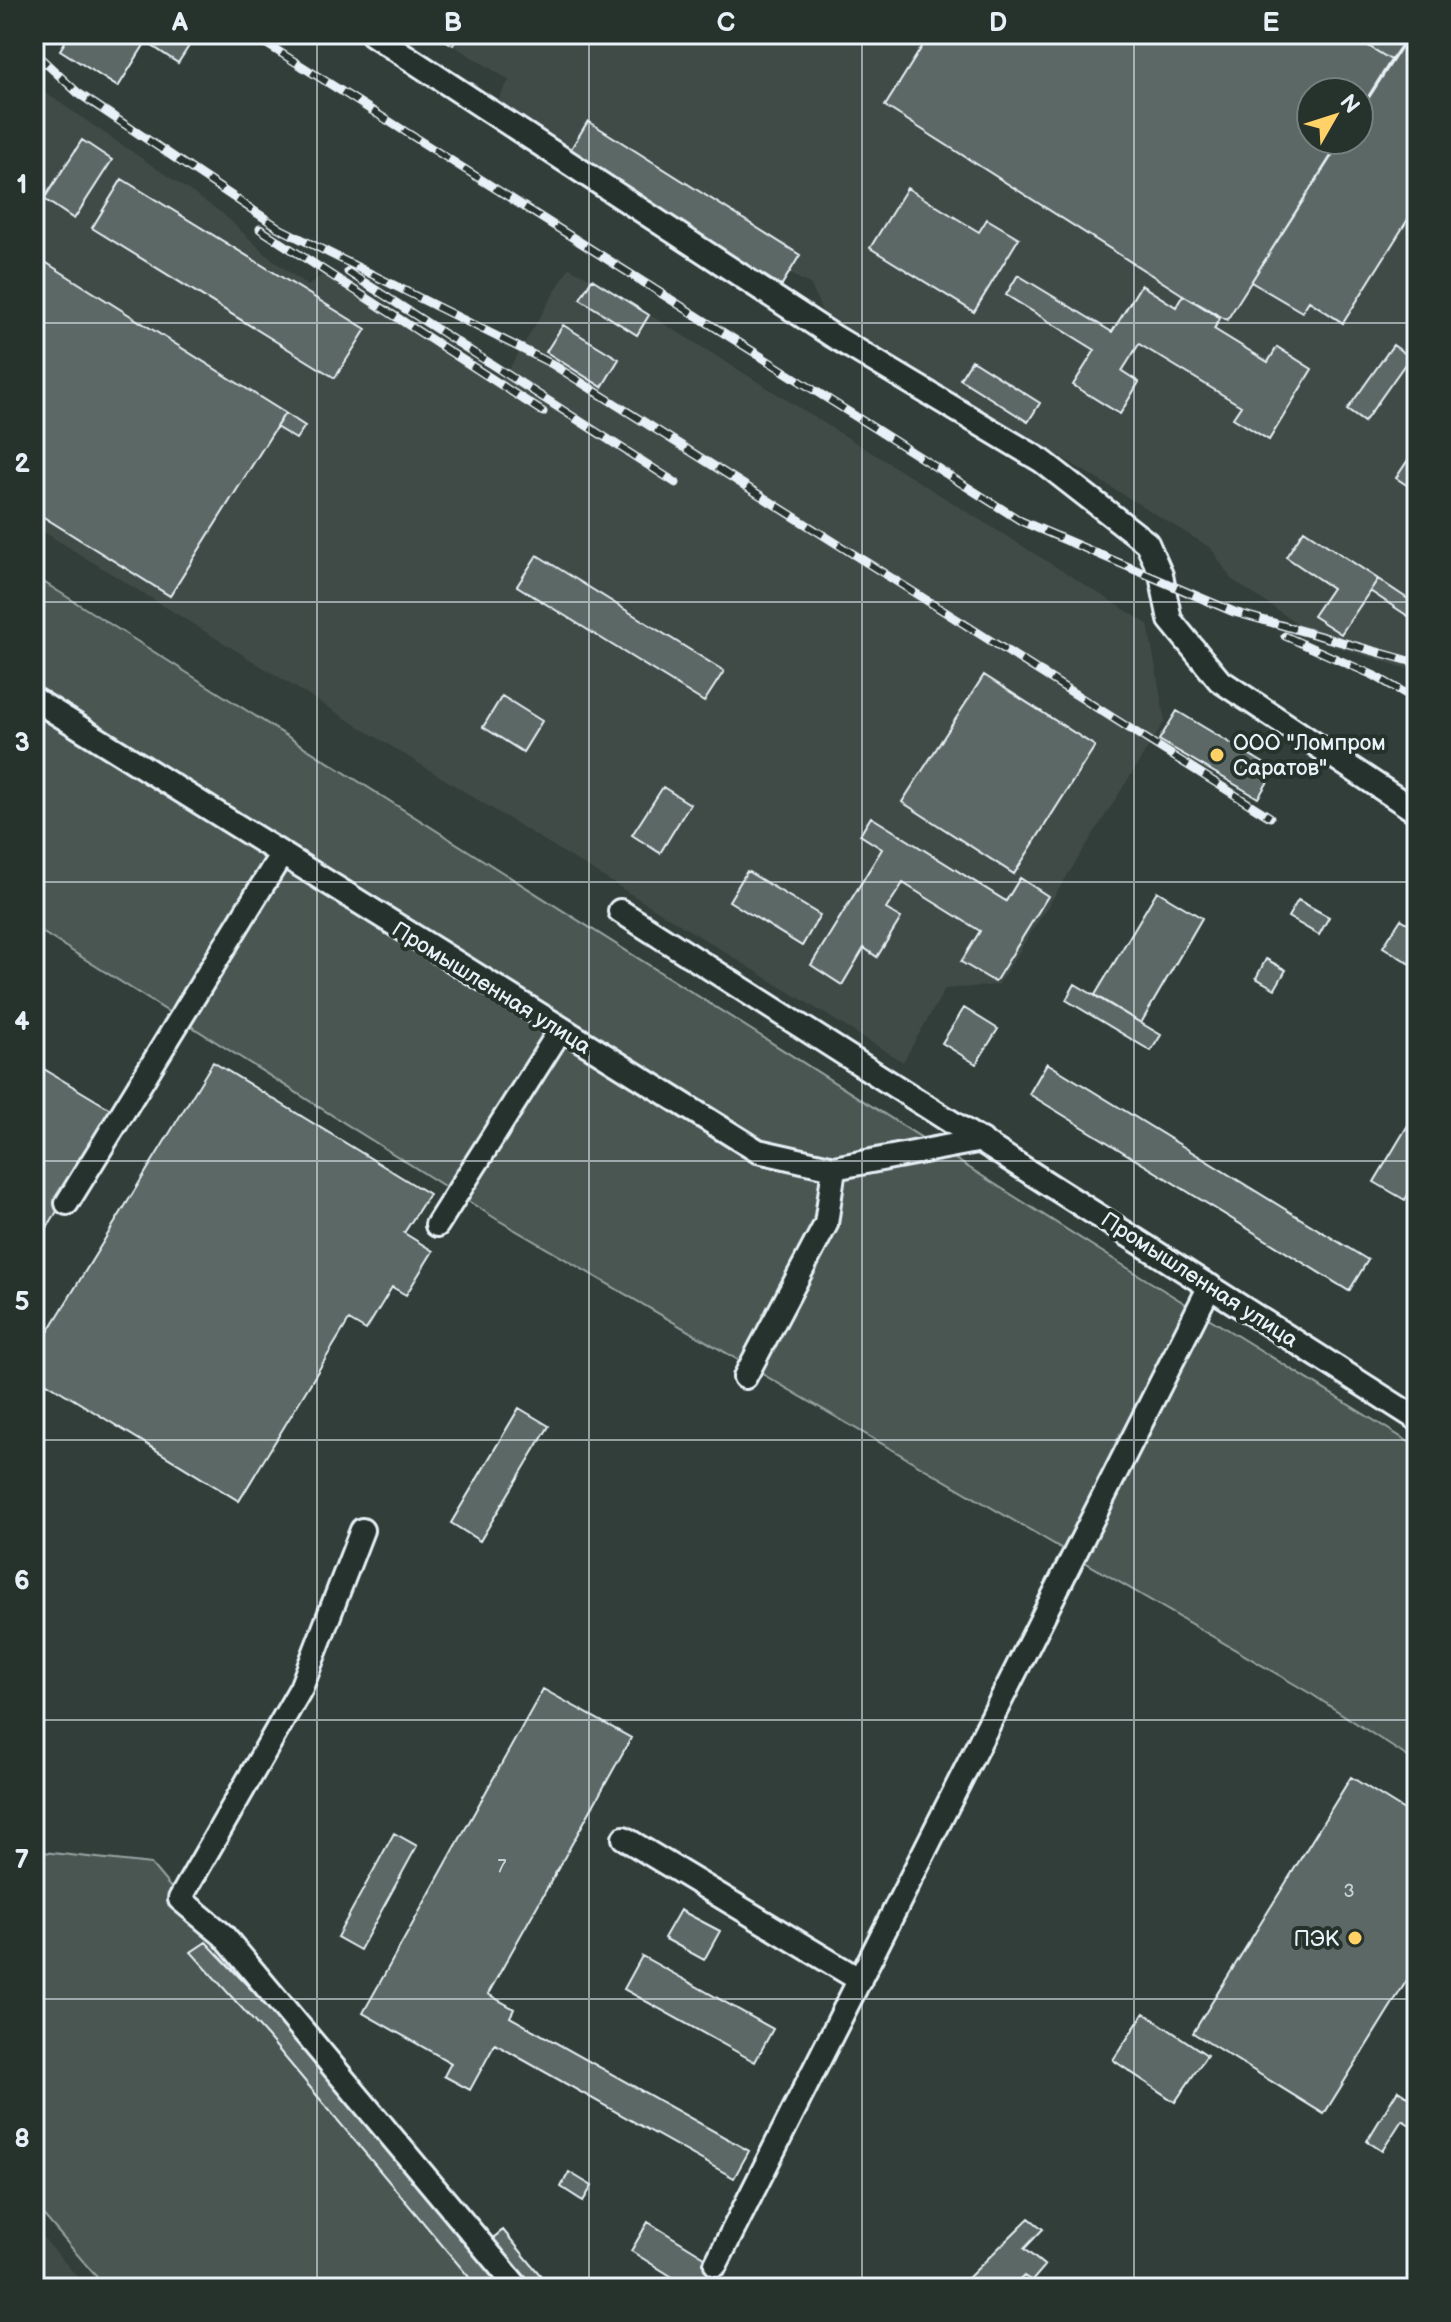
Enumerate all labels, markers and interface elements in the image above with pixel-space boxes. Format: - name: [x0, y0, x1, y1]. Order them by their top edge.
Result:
- text: A: [171, 8, 188, 39]
- text: B: [444, 8, 462, 39]
- text: C: [717, 8, 735, 39]
- text: D: [989, 8, 1007, 39]
- text: E: [1263, 8, 1280, 39]
- north arrow: [1295, 76, 1375, 156]
- text: N: [1334, 89, 1365, 119]
- text: 1: [17, 170, 27, 201]
- text: 2: [14, 449, 30, 480]
- text: 3: [14, 728, 30, 759]
- place label: ООО "Ломпром Саратов": [1233, 730, 1386, 782]
- marker: ООО "Ломпром Саратов": [1208, 746, 1226, 764]
- street label: Промышленная улица: [387, 916, 596, 1060]
- text: 4: [14, 1007, 30, 1038]
- street label: Промышленная улица: [1096, 1206, 1303, 1354]
- text: 5: [14, 1287, 30, 1318]
- text: 6: [14, 1566, 30, 1597]
- text: 7: [15, 1845, 29, 1876]
- house number: 7: [498, 1856, 507, 1877]
- house number: 3: [1343, 1881, 1355, 1902]
- place label: ПЭК: [1293, 1926, 1340, 1953]
- marker: ПЭК: [1346, 1929, 1364, 1947]
- text: 8: [14, 2124, 30, 2155]

